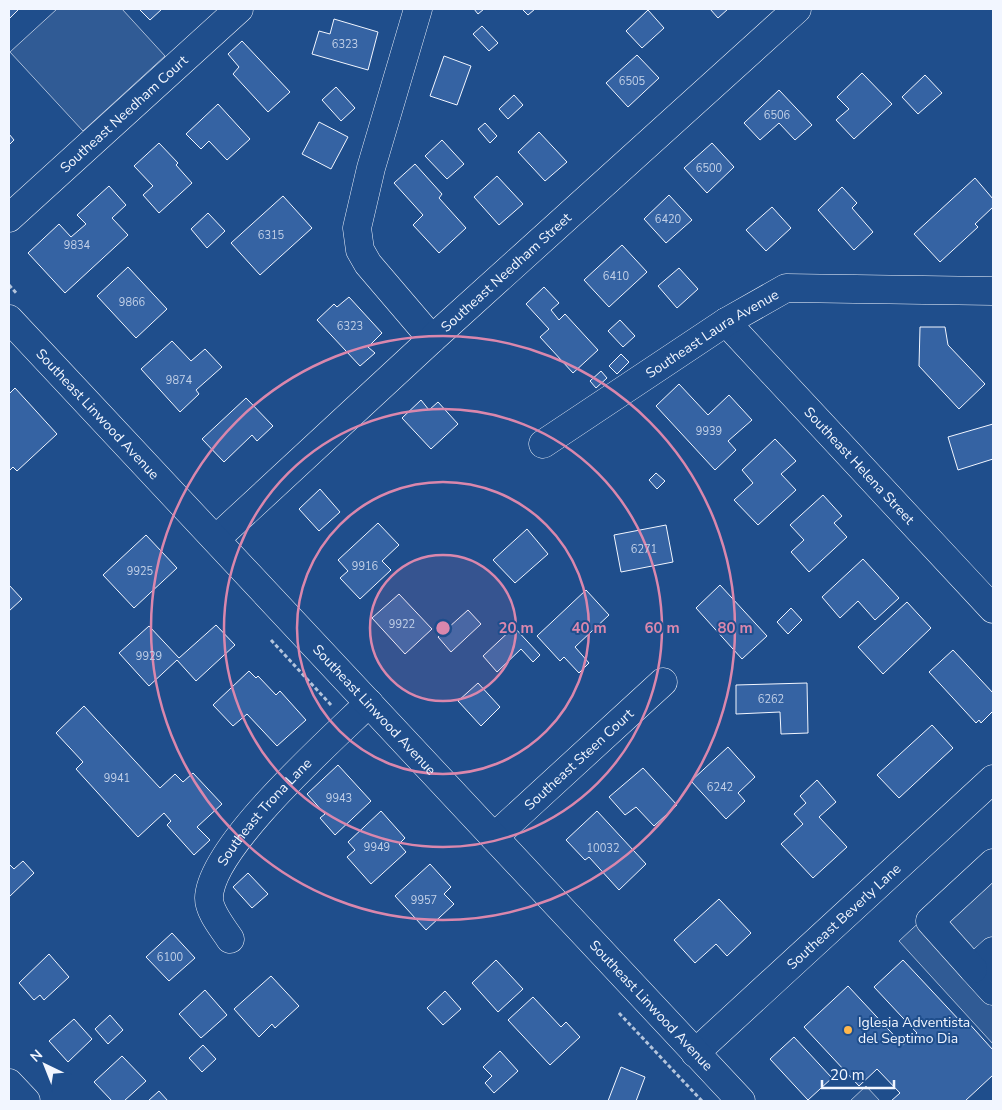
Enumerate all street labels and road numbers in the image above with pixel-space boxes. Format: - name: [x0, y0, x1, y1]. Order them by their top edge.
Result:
- street label: Southeast Needham Court: [56, 51, 192, 177]
- street label: Southeast Needham Street: [437, 208, 575, 336]
- street label: Southeast Laura Avenue: [642, 285, 782, 382]
- street label: Southeast Linwood Avenue: [32, 344, 164, 483]
- street label: Southeast Helena Street: [800, 403, 919, 528]
- street label: Southeast Linwood Avenue: [309, 640, 441, 779]
- street label: Southeast Steen Court: [520, 704, 638, 814]
- street label: Southeast Trona Lane: [213, 754, 316, 869]
- street label: Southeast Beverly Lane: [782, 859, 905, 974]
- street label: Southeast Linwood Avenue: [585, 936, 717, 1075]

